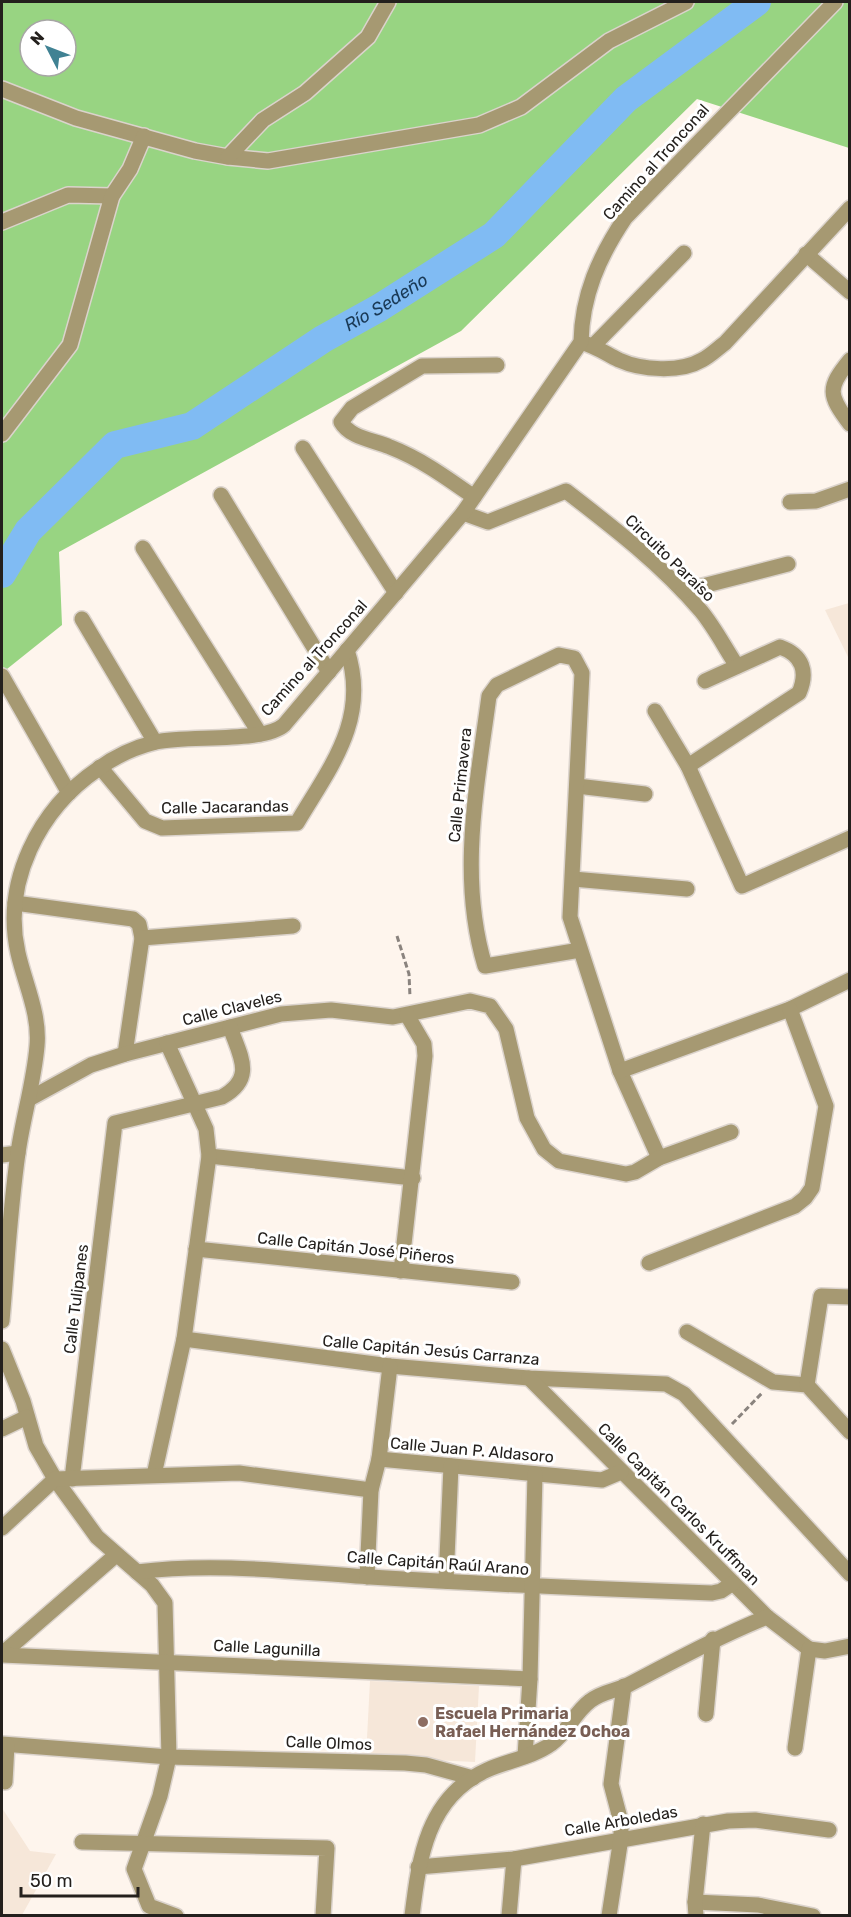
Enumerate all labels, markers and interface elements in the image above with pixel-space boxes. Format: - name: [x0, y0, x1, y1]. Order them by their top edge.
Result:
- north arrow: [18, 18, 78, 78]
- text: N: [26, 28, 48, 49]
- street label: Camino al Tronconal: [599, 100, 713, 224]
- water label: Río Sedeño: [340, 269, 432, 336]
- street label: Circuito Paraíso: [621, 510, 719, 606]
- street label: Camino al Tronconal: [257, 596, 371, 720]
- street label: Calle Primavera: [445, 727, 475, 843]
- street label: Calle Jacarandas: [161, 796, 289, 818]
- street label: Calle Claveles: [180, 986, 284, 1030]
- street label: Calle Capitán José Piñeros: [256, 1228, 456, 1268]
- street label: Calle Tulipanes: [60, 1243, 92, 1355]
- street label: Calle Capitán Jesús Carranza: [322, 1331, 540, 1369]
- street label: Calle Capitán Carlos Kruffman: [594, 1419, 764, 1589]
- street label: Calle Juan P. Aldasoro: [389, 1433, 555, 1467]
- street label: Calle Capitán Raúl Arano: [346, 1547, 530, 1579]
- street label: Calle Lagunilla: [213, 1636, 321, 1660]
- place label: Escuela Primaria Rafael Hernández Ochoa: [435, 1704, 630, 1741]
- marker: Escuela Primaria Rafael Hernández Ochoa: [416, 1715, 430, 1729]
- street label: Calle Olmos: [285, 1732, 373, 1754]
- street label: Calle Arboledas: [563, 1802, 679, 1840]
- scale bar: [21, 1860, 138, 1898]
- text: 50 m: [30, 1870, 73, 1892]

